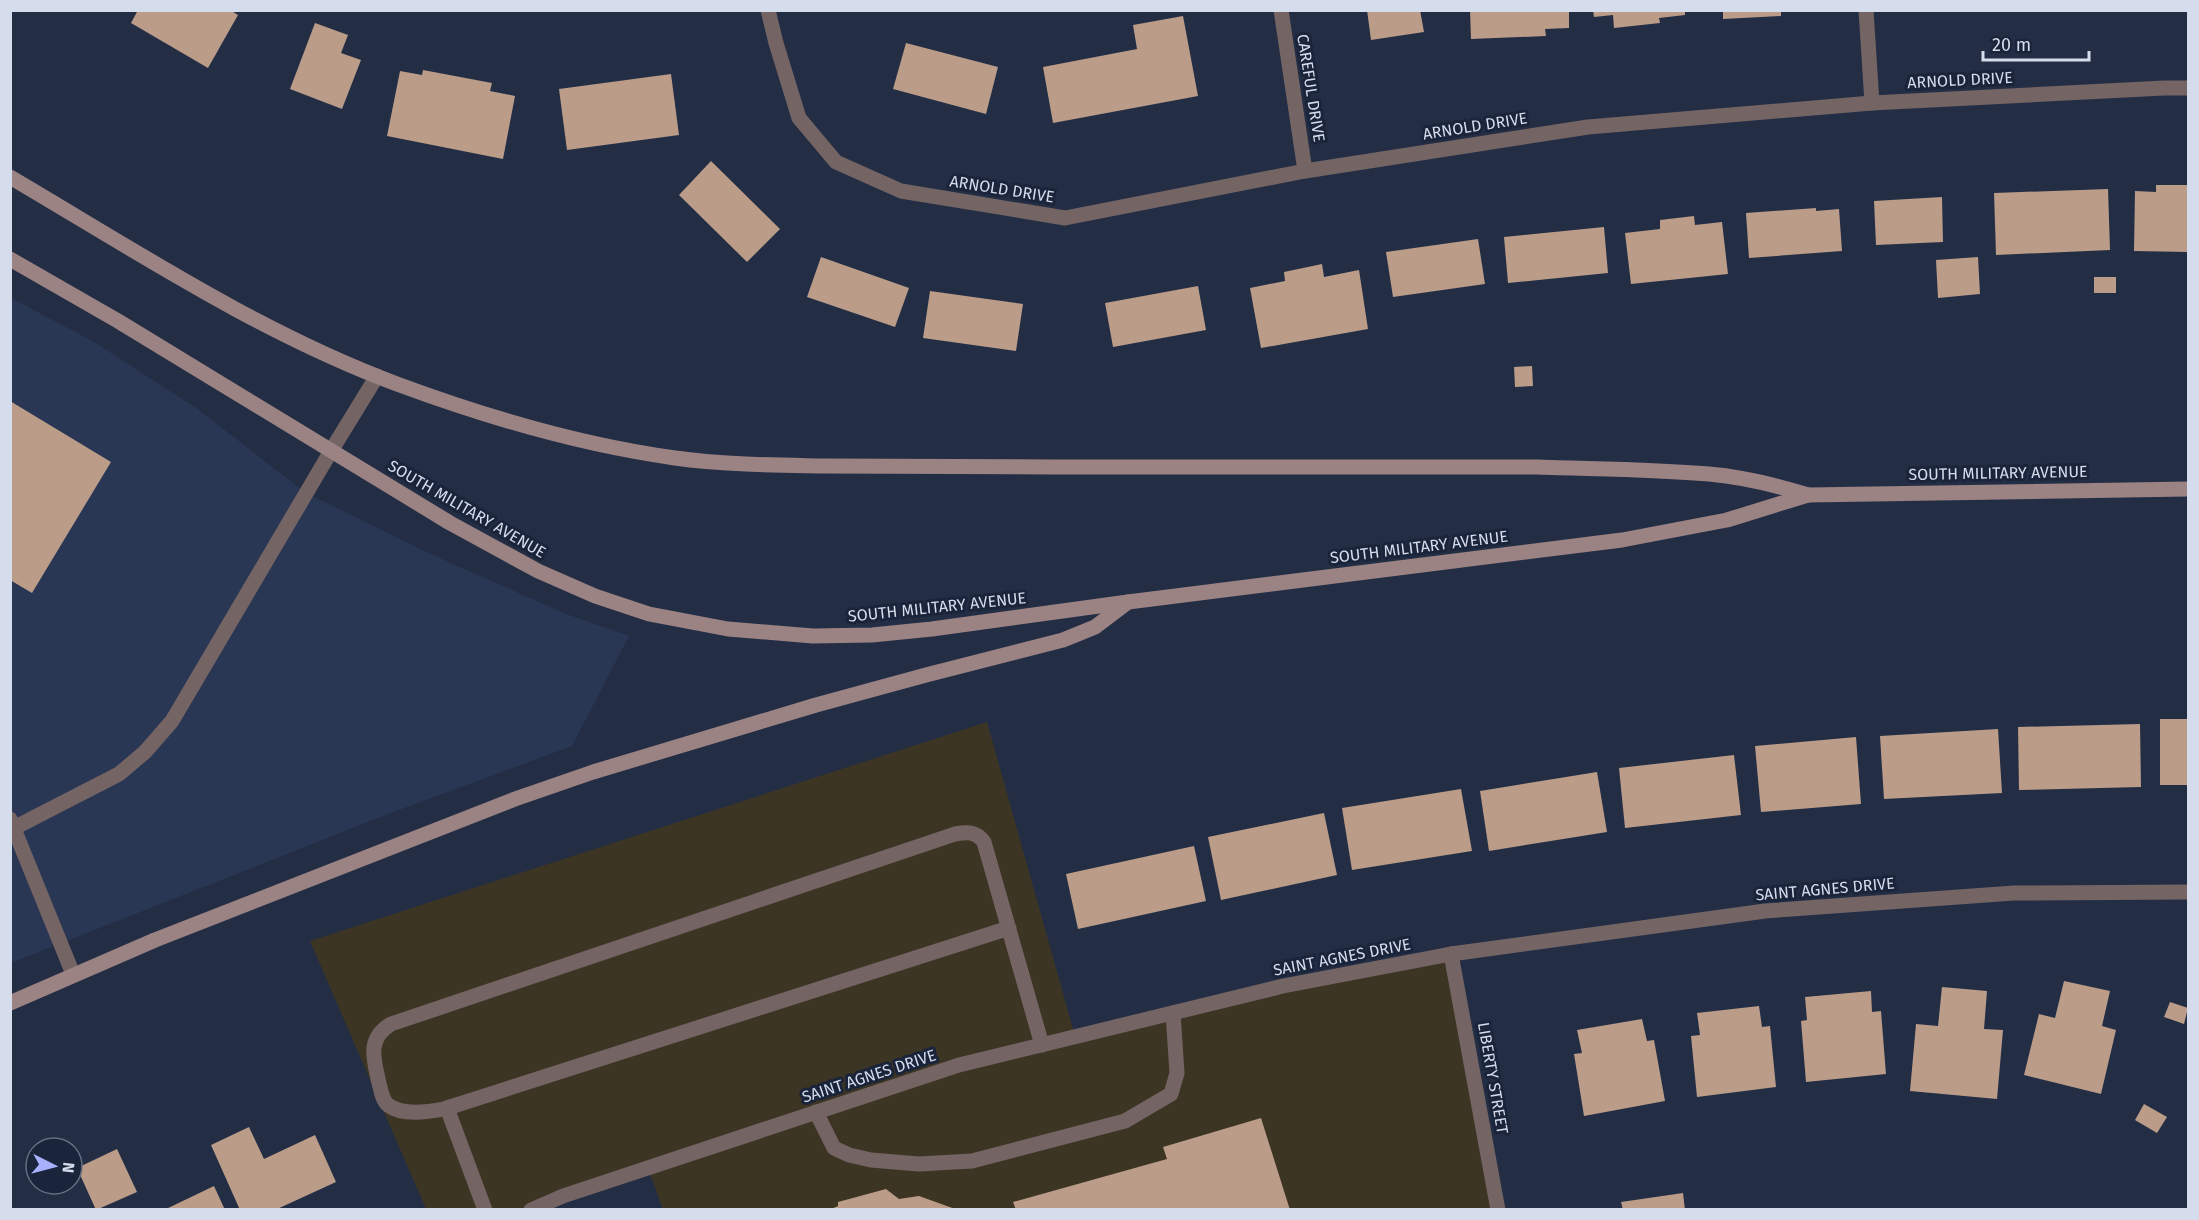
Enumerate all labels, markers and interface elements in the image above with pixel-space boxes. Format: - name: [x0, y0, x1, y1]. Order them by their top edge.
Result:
- scale bar: [1983, 24, 2090, 62]
- street label: CAREFUL DRIVE: [1293, 33, 1329, 143]
- text: 20 m: [1992, 34, 2031, 56]
- street label: ARNOLD DRIVE: [1907, 68, 2013, 92]
- street label: ARNOLD DRIVE: [1421, 108, 1529, 144]
- street label: ARNOLD DRIVE: [948, 171, 1056, 207]
- street label: SOUTH MILITARY AVENUE: [385, 456, 549, 562]
- street label: SOUTH MILITARY AVENUE: [1908, 462, 2088, 484]
- street label: SOUTH MILITARY AVENUE: [1329, 527, 1509, 567]
- street label: SOUTH MILITARY AVENUE: [847, 588, 1027, 626]
- street label: SAINT AGNES DRIVE: [1755, 873, 1895, 905]
- street label: SAINT AGNES DRIVE: [1272, 934, 1412, 980]
- street label: LIBERTY STREET: [1474, 1021, 1512, 1136]
- street label: SAINT AGNES DRIVE: [800, 1045, 938, 1107]
- north arrow: [24, 1136, 84, 1196]
- text: N: [58, 1161, 78, 1174]

